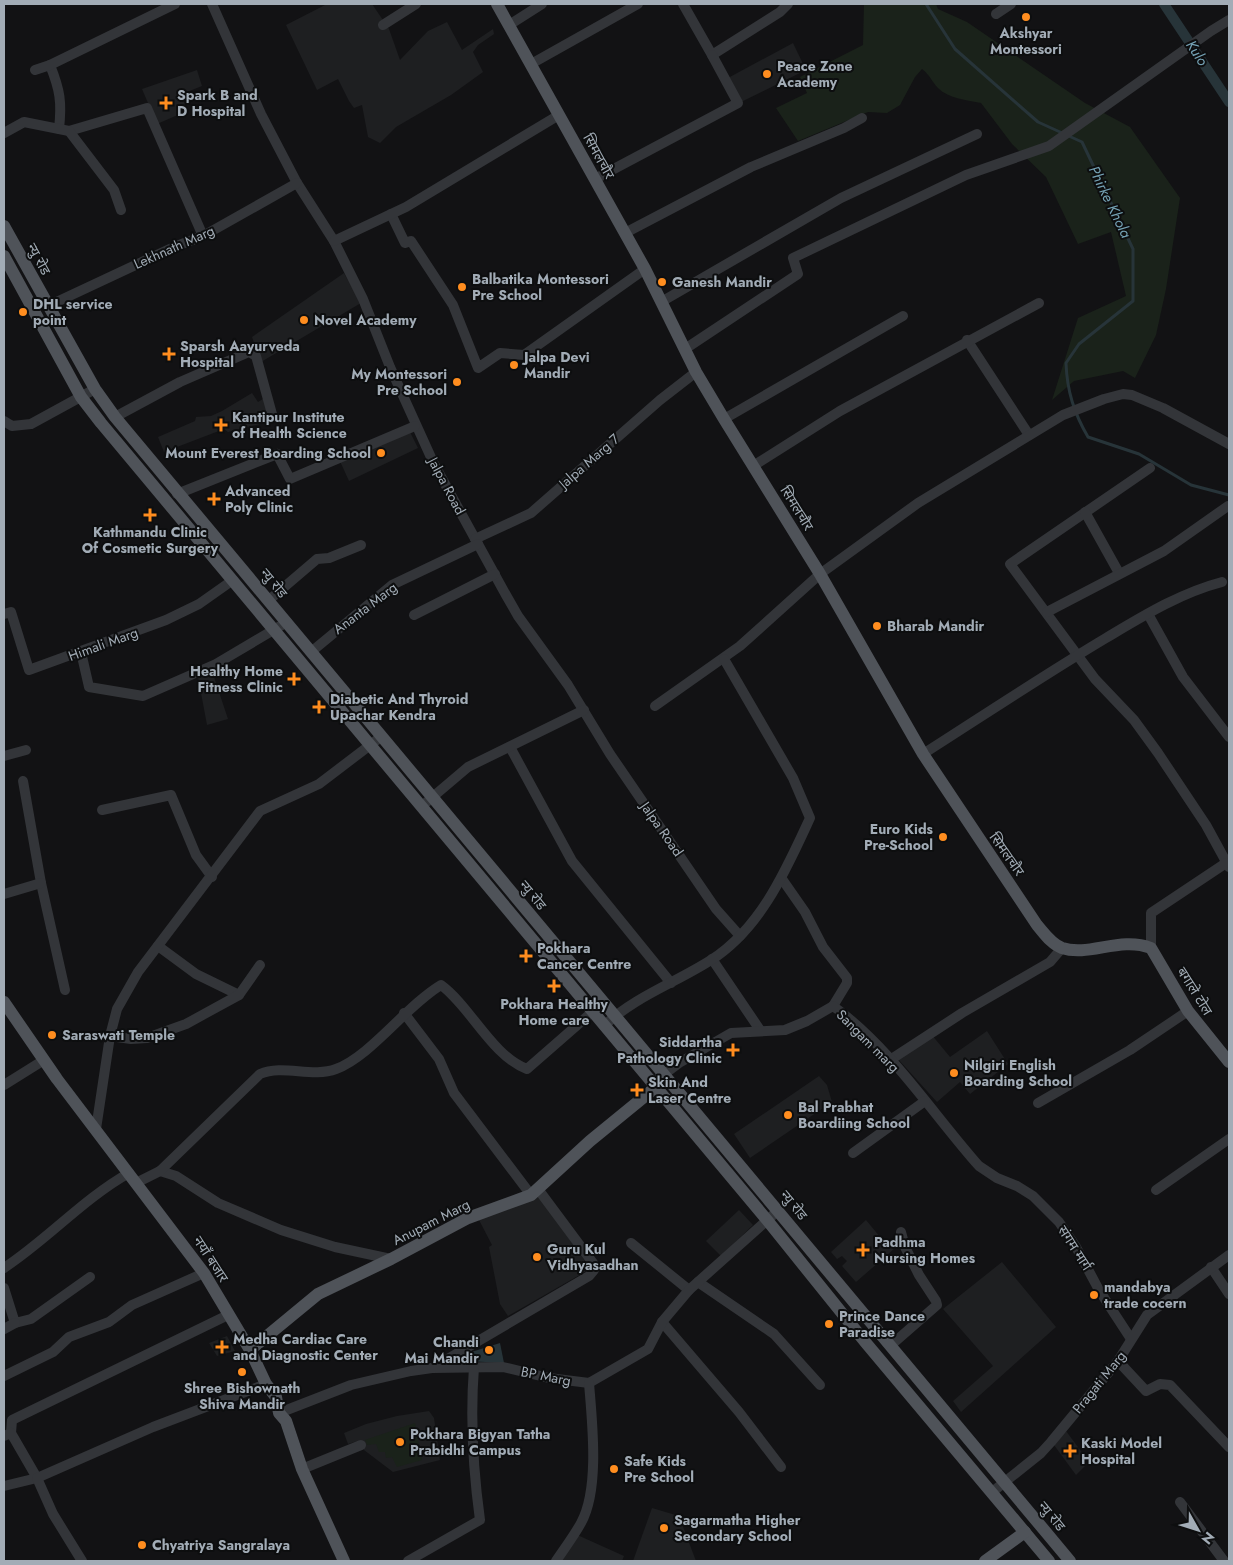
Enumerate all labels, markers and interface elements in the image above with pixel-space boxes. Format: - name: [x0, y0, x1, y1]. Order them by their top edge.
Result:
- marker: Akshyar Montessori: [1020, 11, 1032, 23]
- place label: Akshyar Montessori: [990, 23, 1062, 59]
- water label: Kulo: [1181, 36, 1214, 70]
- place label: Peace Zone Academy: [776, 56, 853, 92]
- marker: Peace Zone Academy: [761, 68, 773, 80]
- place label: Spark B and D Hospital: [177, 85, 258, 121]
- marker: Spark B and D Hospital: [159, 96, 173, 110]
- street label: सिमलचौर: [578, 130, 620, 183]
- water label: Phirke Khola: [1083, 162, 1137, 243]
- street label: Lekhnath Marg: [130, 220, 218, 274]
- street label: न्यु रोड: [22, 240, 56, 279]
- place label: Balbatika Montessori Pre School: [472, 269, 609, 305]
- place label: Ganesh Mandir: [672, 272, 772, 292]
- marker: Ganesh Mandir: [656, 276, 668, 288]
- marker: Balbatika Montessori Pre School: [456, 281, 468, 293]
- place label: DHL service point: [33, 294, 113, 330]
- marker: DHL service point: [17, 306, 29, 318]
- place label: Novel Academy: [314, 310, 417, 330]
- marker: Novel Academy: [298, 314, 310, 326]
- place label: Sparsh Aayurveda Hospital: [180, 336, 300, 372]
- marker: Sparsh Aayurveda Hospital: [162, 347, 176, 361]
- place label: Jalpa Devi Mandir: [521, 347, 590, 383]
- marker: Jalpa Devi Mandir: [508, 359, 520, 371]
- place label: My Montessori Pre School: [351, 364, 447, 400]
- marker: My Montessori Pre School: [451, 376, 463, 388]
- place label: Kantipur Institute of Health Science: [232, 407, 347, 443]
- marker: Kantipur Institute of Health Science: [214, 418, 228, 432]
- street label: Jalpa Marg 7: [553, 429, 624, 494]
- place label: Mount Everest Boarding School: [165, 443, 371, 463]
- marker: Mount Everest Boarding School: [375, 447, 387, 459]
- street label: Jalpa Road: [423, 452, 470, 518]
- place label: Advanced Poly Clinic: [224, 481, 293, 517]
- street label: सिमलचौर: [775, 482, 819, 534]
- marker: Advanced Poly Clinic: [207, 492, 221, 506]
- marker: Kathmandu Clinic Of Cosmetic Surgery: [143, 508, 157, 522]
- place label: Kathmandu Clinic Of Cosmetic Surgery: [82, 522, 219, 558]
- street label: न्यु रोड: [256, 564, 293, 603]
- street label: Ananta Marg: [329, 577, 401, 639]
- place label: Bharab Mandir: [887, 616, 985, 636]
- marker: Bharab Mandir: [871, 620, 883, 632]
- street label: Himali Marg: [65, 622, 141, 666]
- place label: Healthy Home Fitness Clinic: [190, 661, 283, 697]
- marker: Healthy Home Fitness Clinic: [287, 672, 301, 686]
- place label: Diabetic And Thyroid Upachar Kendra: [330, 689, 468, 725]
- marker: Diabetic And Thyroid Upachar Kendra: [312, 700, 326, 714]
- street label: Jalpa Road: [635, 796, 688, 860]
- place label: Euro Kids Pre-School: [864, 819, 934, 855]
- street label: सिमलचौर: [985, 828, 1029, 880]
- marker: Euro Kids Pre-School: [937, 831, 949, 843]
- street label: न्यु रोड: [515, 876, 552, 915]
- place label: Pokhara Cancer Centre: [537, 938, 631, 974]
- marker: Pokhara Cancer Centre: [519, 949, 533, 963]
- street label: बगाले टोल: [1172, 963, 1218, 1019]
- marker: Pokhara Healthy Home care: [547, 979, 561, 993]
- place label: Pokhara Healthy Home care: [500, 994, 609, 1030]
- street label: Sangam marg: [832, 1005, 904, 1077]
- place label: Saraswati Temple: [62, 1025, 175, 1045]
- marker: Saraswati Temple: [46, 1029, 58, 1041]
- place label: Siddartha Pathology Clinic: [617, 1032, 722, 1068]
- marker: Siddartha Pathology Clinic: [726, 1043, 740, 1057]
- place label: Nilgiri English Boarding School: [964, 1055, 1072, 1091]
- marker: Nilgiri English Boarding School: [948, 1067, 960, 1079]
- place label: Skin And Laser Centre: [648, 1072, 731, 1108]
- marker: Skin And Laser Centre: [630, 1083, 644, 1097]
- place label: Bal Prabhat Boardiing School: [798, 1097, 910, 1133]
- marker: Bal Prabhat Boardiing School: [782, 1109, 794, 1121]
- street label: न्यु रोड: [776, 1186, 813, 1225]
- street label: Anupam Marg: [389, 1194, 473, 1250]
- street label: संगम मार्ग: [1053, 1222, 1098, 1275]
- street label: नयाँ बजार: [189, 1232, 234, 1286]
- place label: Padhma Nursing Homes: [874, 1232, 976, 1268]
- place label: Guru Kul Vidhyasadhan: [546, 1239, 639, 1275]
- marker: Padhma Nursing Homes: [856, 1243, 870, 1257]
- marker: Guru Kul Vidhyasadhan: [531, 1251, 543, 1263]
- place label: mandabya trade cocern: [1104, 1277, 1187, 1313]
- marker: mandabya trade cocern: [1088, 1289, 1100, 1301]
- place label: Prince Dance Paradise: [839, 1306, 925, 1342]
- marker: Prince Dance Paradise: [823, 1318, 835, 1330]
- place label: Medha Cardiac Care and Diagnostic Center: [233, 1329, 378, 1365]
- place label: Chandi Mai Mandir: [405, 1332, 479, 1368]
- marker: Medha Cardiac Care and Diagnostic Center: [215, 1340, 229, 1354]
- marker: Chandi Mai Mandir: [483, 1344, 495, 1356]
- street label: Pragati Marg: [1067, 1346, 1131, 1418]
- street label: BP Marg: [519, 1361, 573, 1391]
- marker: Shree Bishownath Shiva Mandir: [236, 1366, 248, 1378]
- place label: Shree Bishownath Shiva Mandir: [184, 1378, 300, 1414]
- place label: Pokhara Bigyan Tatha Prabidhi Campus: [410, 1424, 550, 1460]
- place label: Kaski Model Hospital: [1081, 1433, 1162, 1469]
- marker: Pokhara Bigyan Tatha Prabidhi Campus: [394, 1436, 406, 1448]
- marker: Kaski Model Hospital: [1063, 1444, 1077, 1458]
- place label: Safe Kids Pre School: [624, 1451, 694, 1487]
- marker: Safe Kids Pre School: [608, 1463, 620, 1475]
- street label: न्यु रोड: [1034, 1497, 1071, 1536]
- north arrow: [1173, 1505, 1223, 1555]
- place label: Sagarmatha Higher Secondary School: [674, 1510, 801, 1546]
- marker: Sagarmatha Higher Secondary School: [658, 1522, 670, 1534]
- text: N: [1197, 1528, 1219, 1549]
- place label: Chyatriya Sangralaya: [152, 1535, 290, 1555]
- marker: Chyatriya Sangralaya: [136, 1539, 148, 1551]

